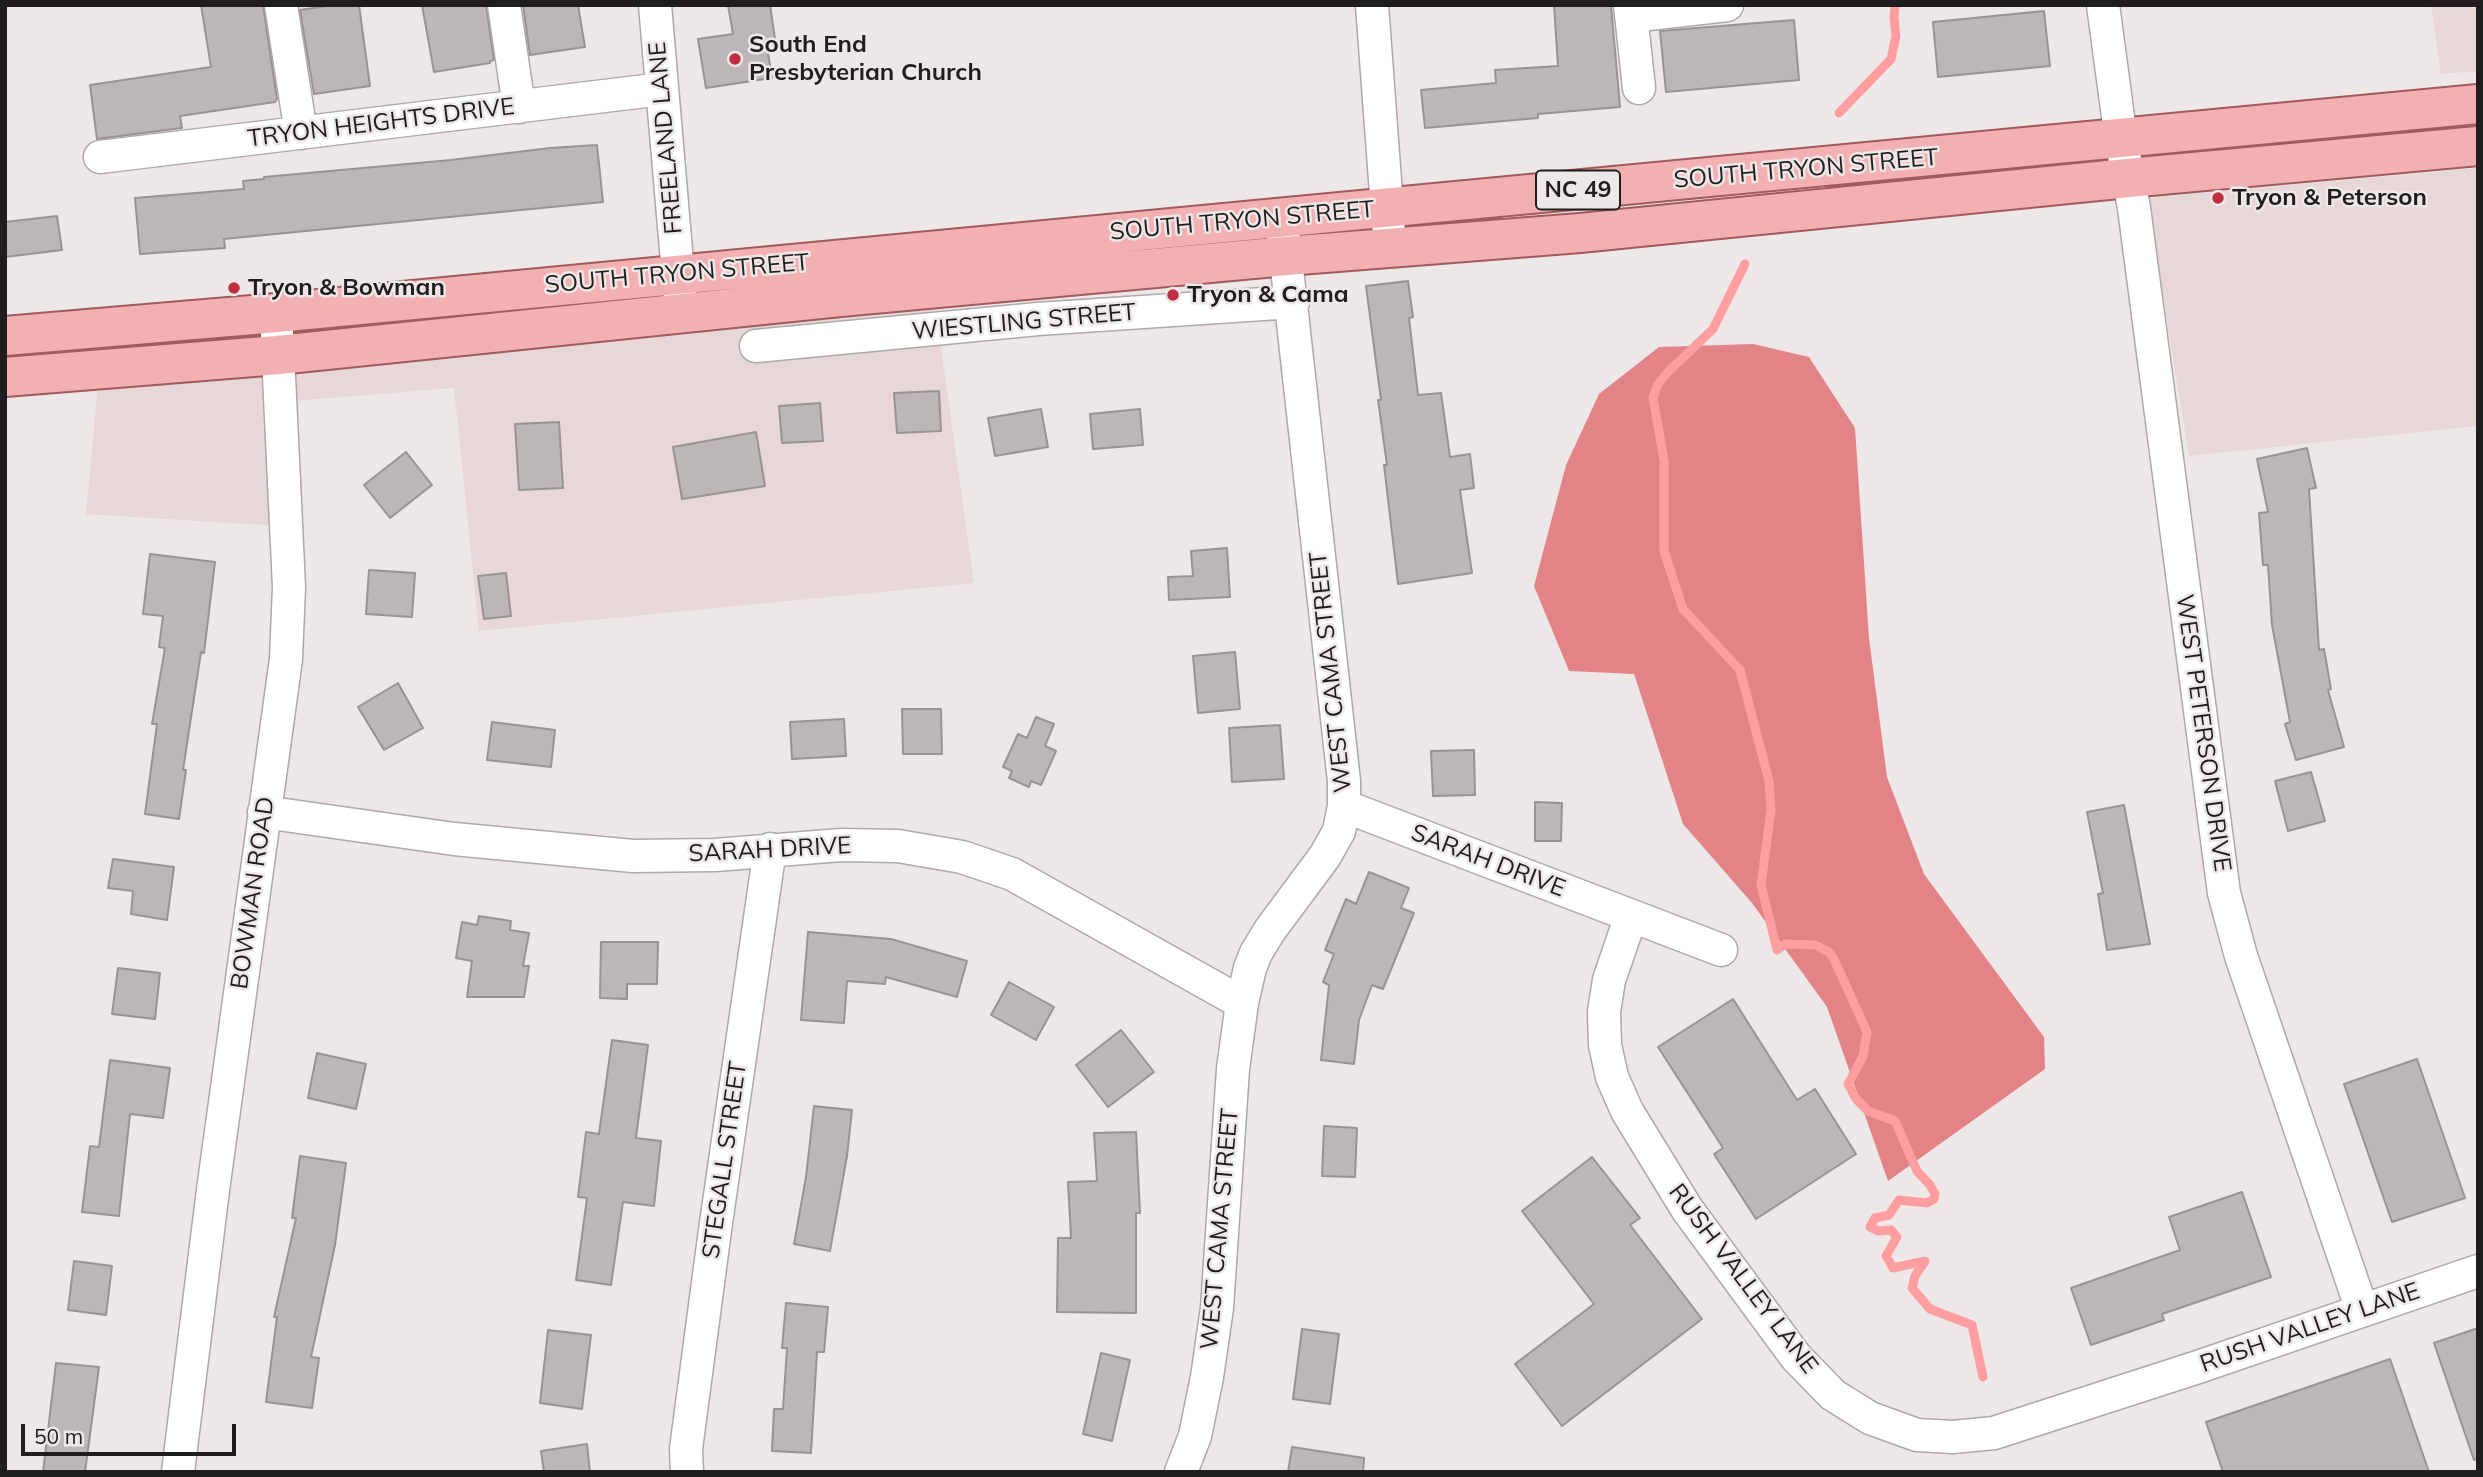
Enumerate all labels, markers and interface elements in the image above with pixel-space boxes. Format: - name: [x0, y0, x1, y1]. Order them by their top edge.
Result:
- place label: South End Presbyterian Church: [749, 31, 982, 87]
- street label: FREELAND LANE: [643, 41, 689, 235]
- marker: South End Presbyterian Church: [727, 51, 743, 67]
- street label: TRYON HEIGHTS DRIVE: [246, 92, 516, 154]
- street label: SOUTH TRYON STREET: [1673, 143, 1939, 195]
- road number: NC 49: [1536, 170, 1620, 210]
- place label: Tryon & Peterson: [2232, 184, 2427, 212]
- marker: Tryon & Peterson: [2210, 190, 2226, 206]
- street label: SOUTH TRYON STREET: [1109, 195, 1375, 247]
- street label: SOUTH TRYON STREET: [544, 248, 810, 300]
- place label: Tryon & Bowman: [248, 274, 445, 302]
- marker: Tryon & Bowman: [226, 280, 242, 296]
- place label: Tryon & Cama: [1187, 281, 1349, 309]
- marker: Tryon & Cama: [1165, 287, 1181, 303]
- street label: WIESTLING STREET: [911, 298, 1137, 346]
- street label: WEST CAMA STREET: [1304, 550, 1358, 794]
- street label: WEST PETERSON DRIVE: [2169, 592, 2237, 874]
- street label: BOWMAN ROAD: [225, 795, 281, 991]
- street label: SARAH DRIVE: [1407, 818, 1569, 904]
- street label: SARAH DRIVE: [688, 831, 852, 869]
- street label: STEGALL STREET: [697, 1060, 753, 1260]
- street label: WEST CAMA STREET: [1195, 1107, 1245, 1351]
- street label: RUSH VALLEY LANE: [1662, 1178, 1824, 1380]
- street label: RUSH VALLEY LANE: [2197, 1277, 2423, 1379]
- scale bar: [24, 1410, 240, 1454]
- text: 50 m: [34, 1423, 83, 1449]

